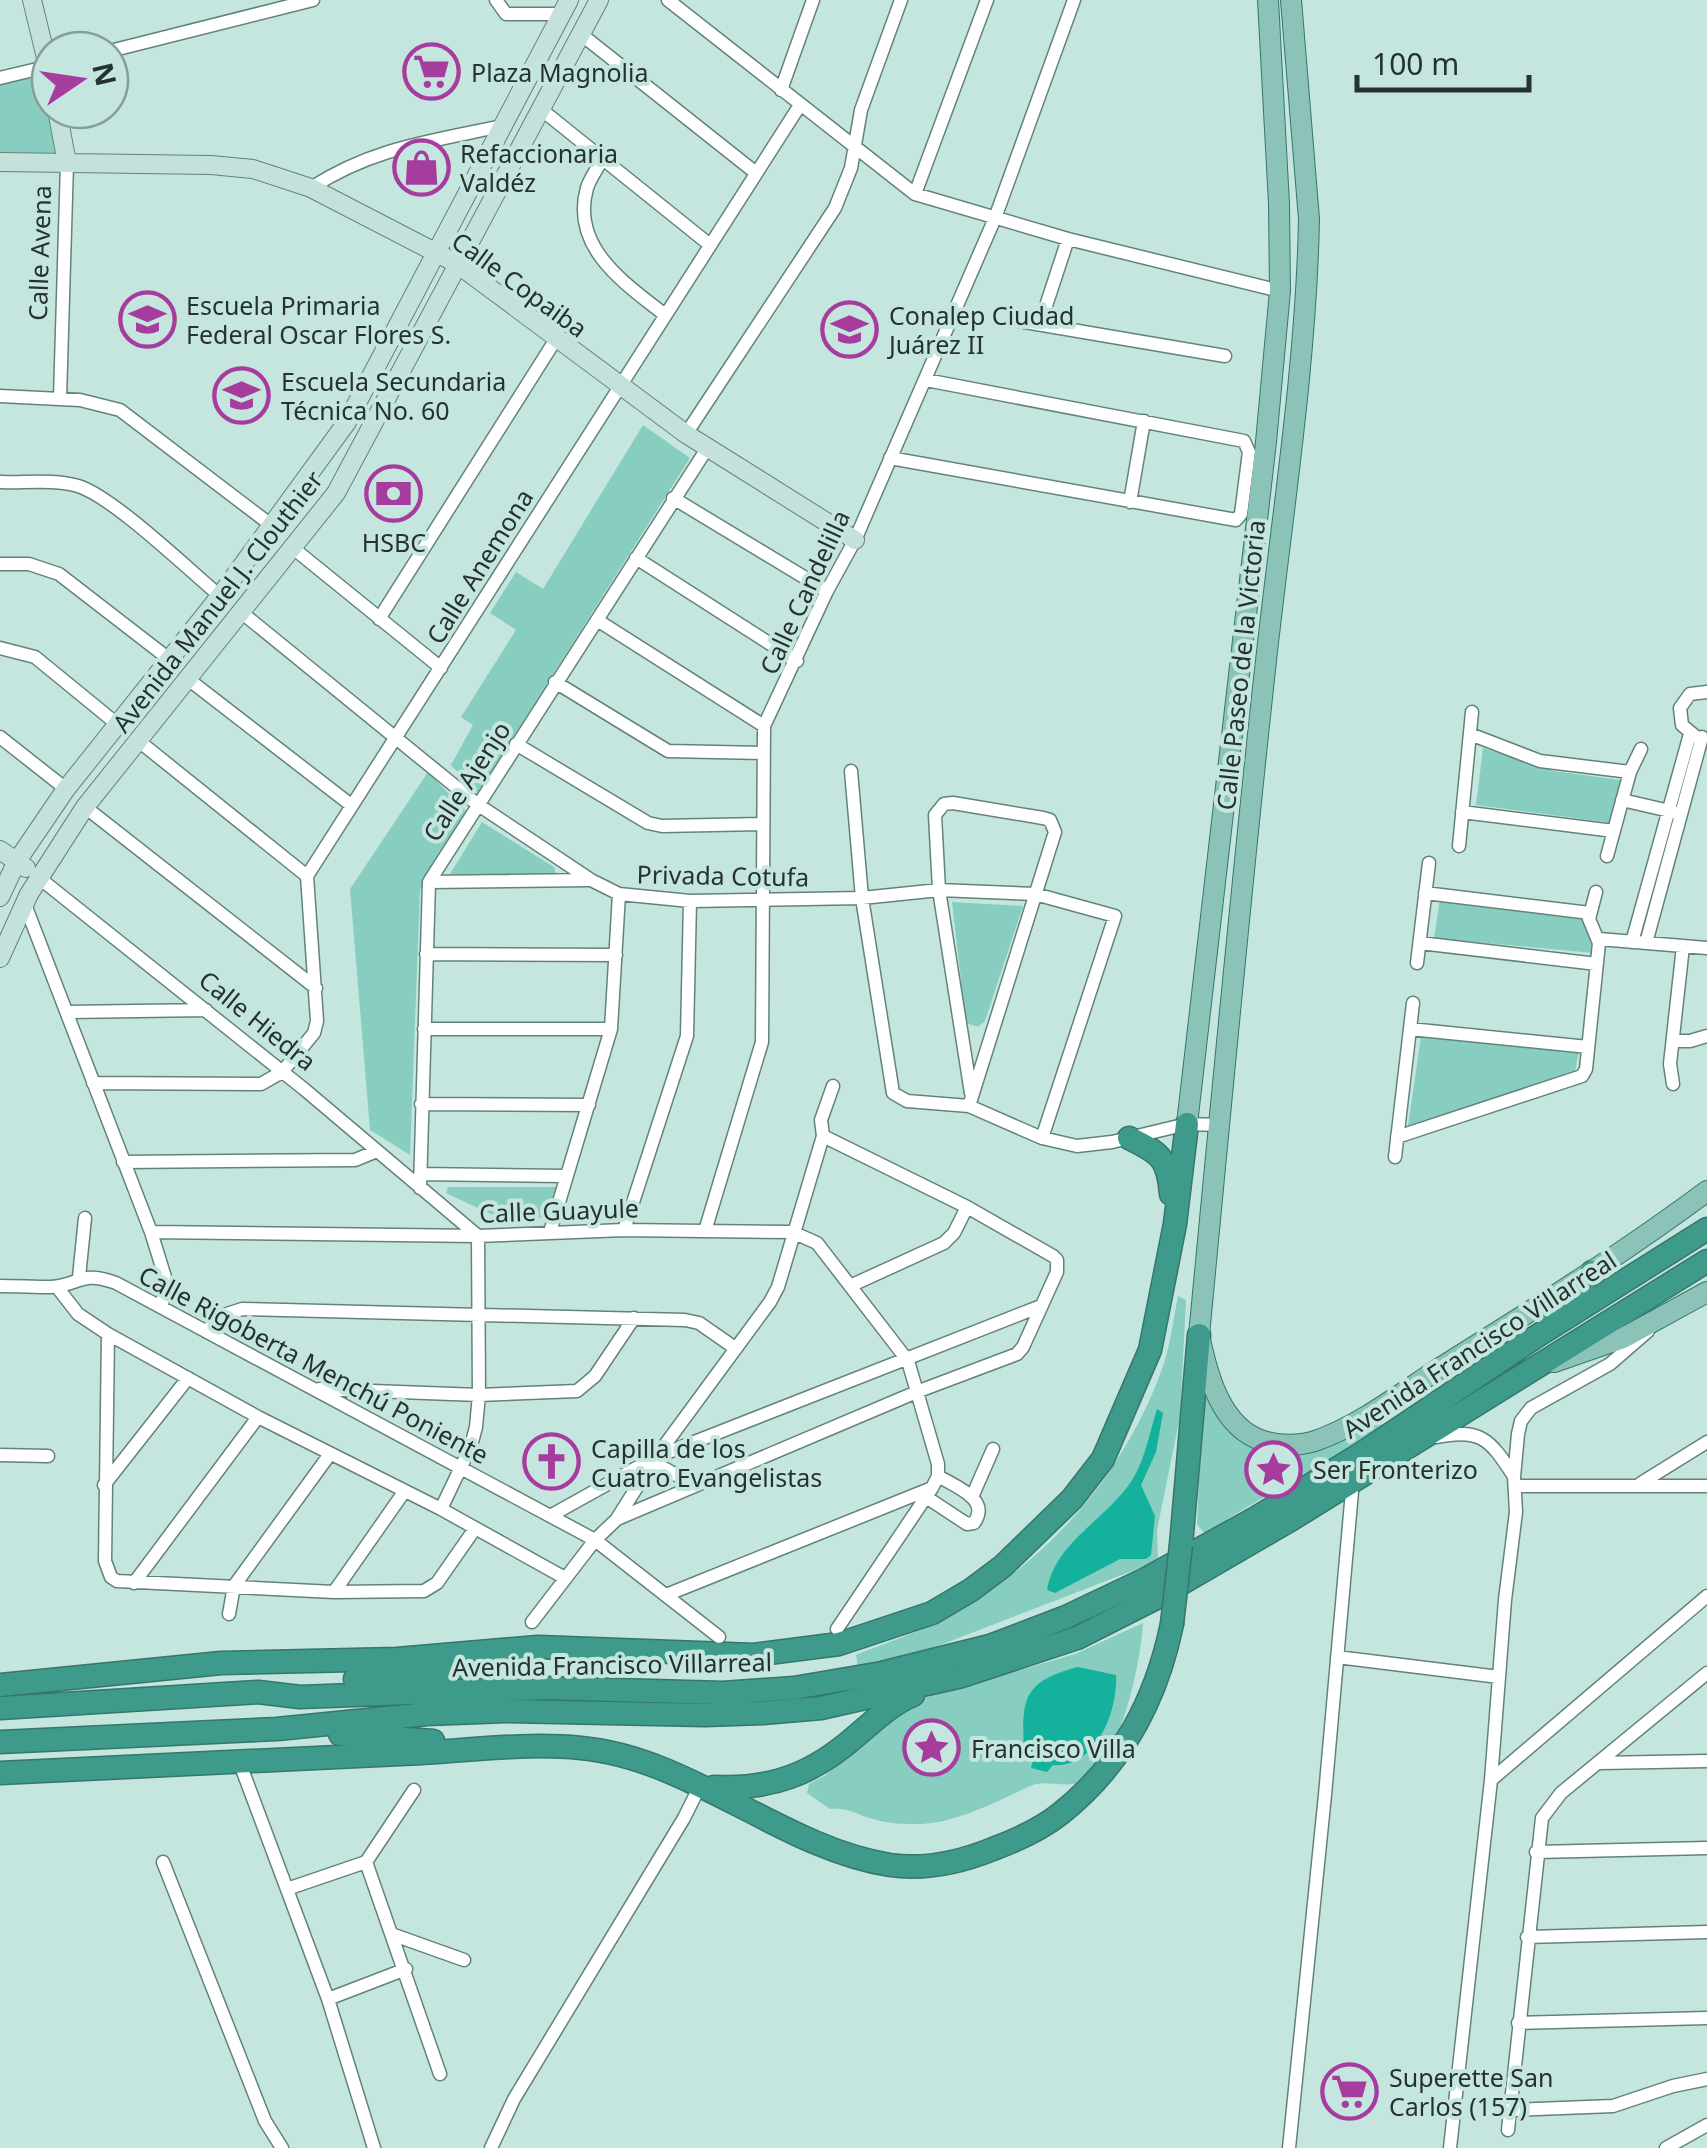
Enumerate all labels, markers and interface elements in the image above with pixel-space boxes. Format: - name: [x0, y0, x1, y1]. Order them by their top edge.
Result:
- north arrow: [30, 30, 130, 130]
- scale bar: [1357, 30, 1530, 92]
- supermarket icon: Plaza Magnolia: [402, 42, 462, 102]
- text: 100 m: [1372, 43, 1459, 84]
- place label: Plaza Magnolia: [471, 55, 648, 89]
- text: N: [84, 59, 126, 90]
- place label: Refaccionaria Valdéz: [460, 136, 618, 199]
- shop icon: Refaccionaria Valdéz: [391, 137, 451, 197]
- street label: Calle Avena: [20, 185, 58, 321]
- street label: Calle Copaiba: [445, 223, 595, 345]
- place label: Escuela Primaria Federal Oscar Flores S.: [186, 288, 451, 351]
- school or university icon: Escuela Primaria Federal Oscar Flores S.: [117, 289, 177, 349]
- place label: Conalep Ciudad Juárez II: [887, 298, 1074, 361]
- school or university icon: Conalep Ciudad Juárez II: [820, 299, 880, 359]
- place label: Escuela Secundaria Técnica No. 60: [281, 364, 506, 427]
- school or university icon: Escuela Secundaria Técnica No. 60: [212, 365, 272, 425]
- street label: Avenida Manuel J. Clouthier: [104, 463, 330, 739]
- bank icon: HSBC: [364, 463, 424, 523]
- street label: Calle Anemona: [418, 482, 540, 650]
- street label: Calle Candelilla: [751, 504, 857, 680]
- street label: Calle Paseo de la Victoria: [1208, 518, 1272, 812]
- place label: HSBC: [362, 525, 426, 559]
- street label: Calle Ajenjo: [414, 714, 518, 848]
- street label: Privada Cotufa: [636, 856, 810, 894]
- street label: Calle Hiedra: [192, 962, 324, 1078]
- street label: Calle Guayule: [479, 1190, 639, 1230]
- street label: Avenida Francisco Villarreal: [1336, 1243, 1622, 1445]
- street label: Calle Rigoberta Menchú Poniente: [133, 1257, 495, 1471]
- place label: Capilla de los Cuatro Evangelistas: [591, 1431, 822, 1494]
- church icon: Capilla de los Cuatro Evangelistas: [522, 1432, 582, 1492]
- place icon: Ser Fronterizo: [1244, 1439, 1304, 1499]
- place label: Ser Fronterizo: [1313, 1452, 1478, 1486]
- street label: Avenida Francisco Villarreal: [452, 1644, 772, 1684]
- place icon: Francisco Villa: [902, 1718, 962, 1778]
- place label: Francisco Villa: [971, 1731, 1136, 1765]
- place label: Superette San Carlos (157): [1389, 2060, 1553, 2123]
- supermarket icon: Superette San Carlos (157): [1320, 2061, 1380, 2121]

